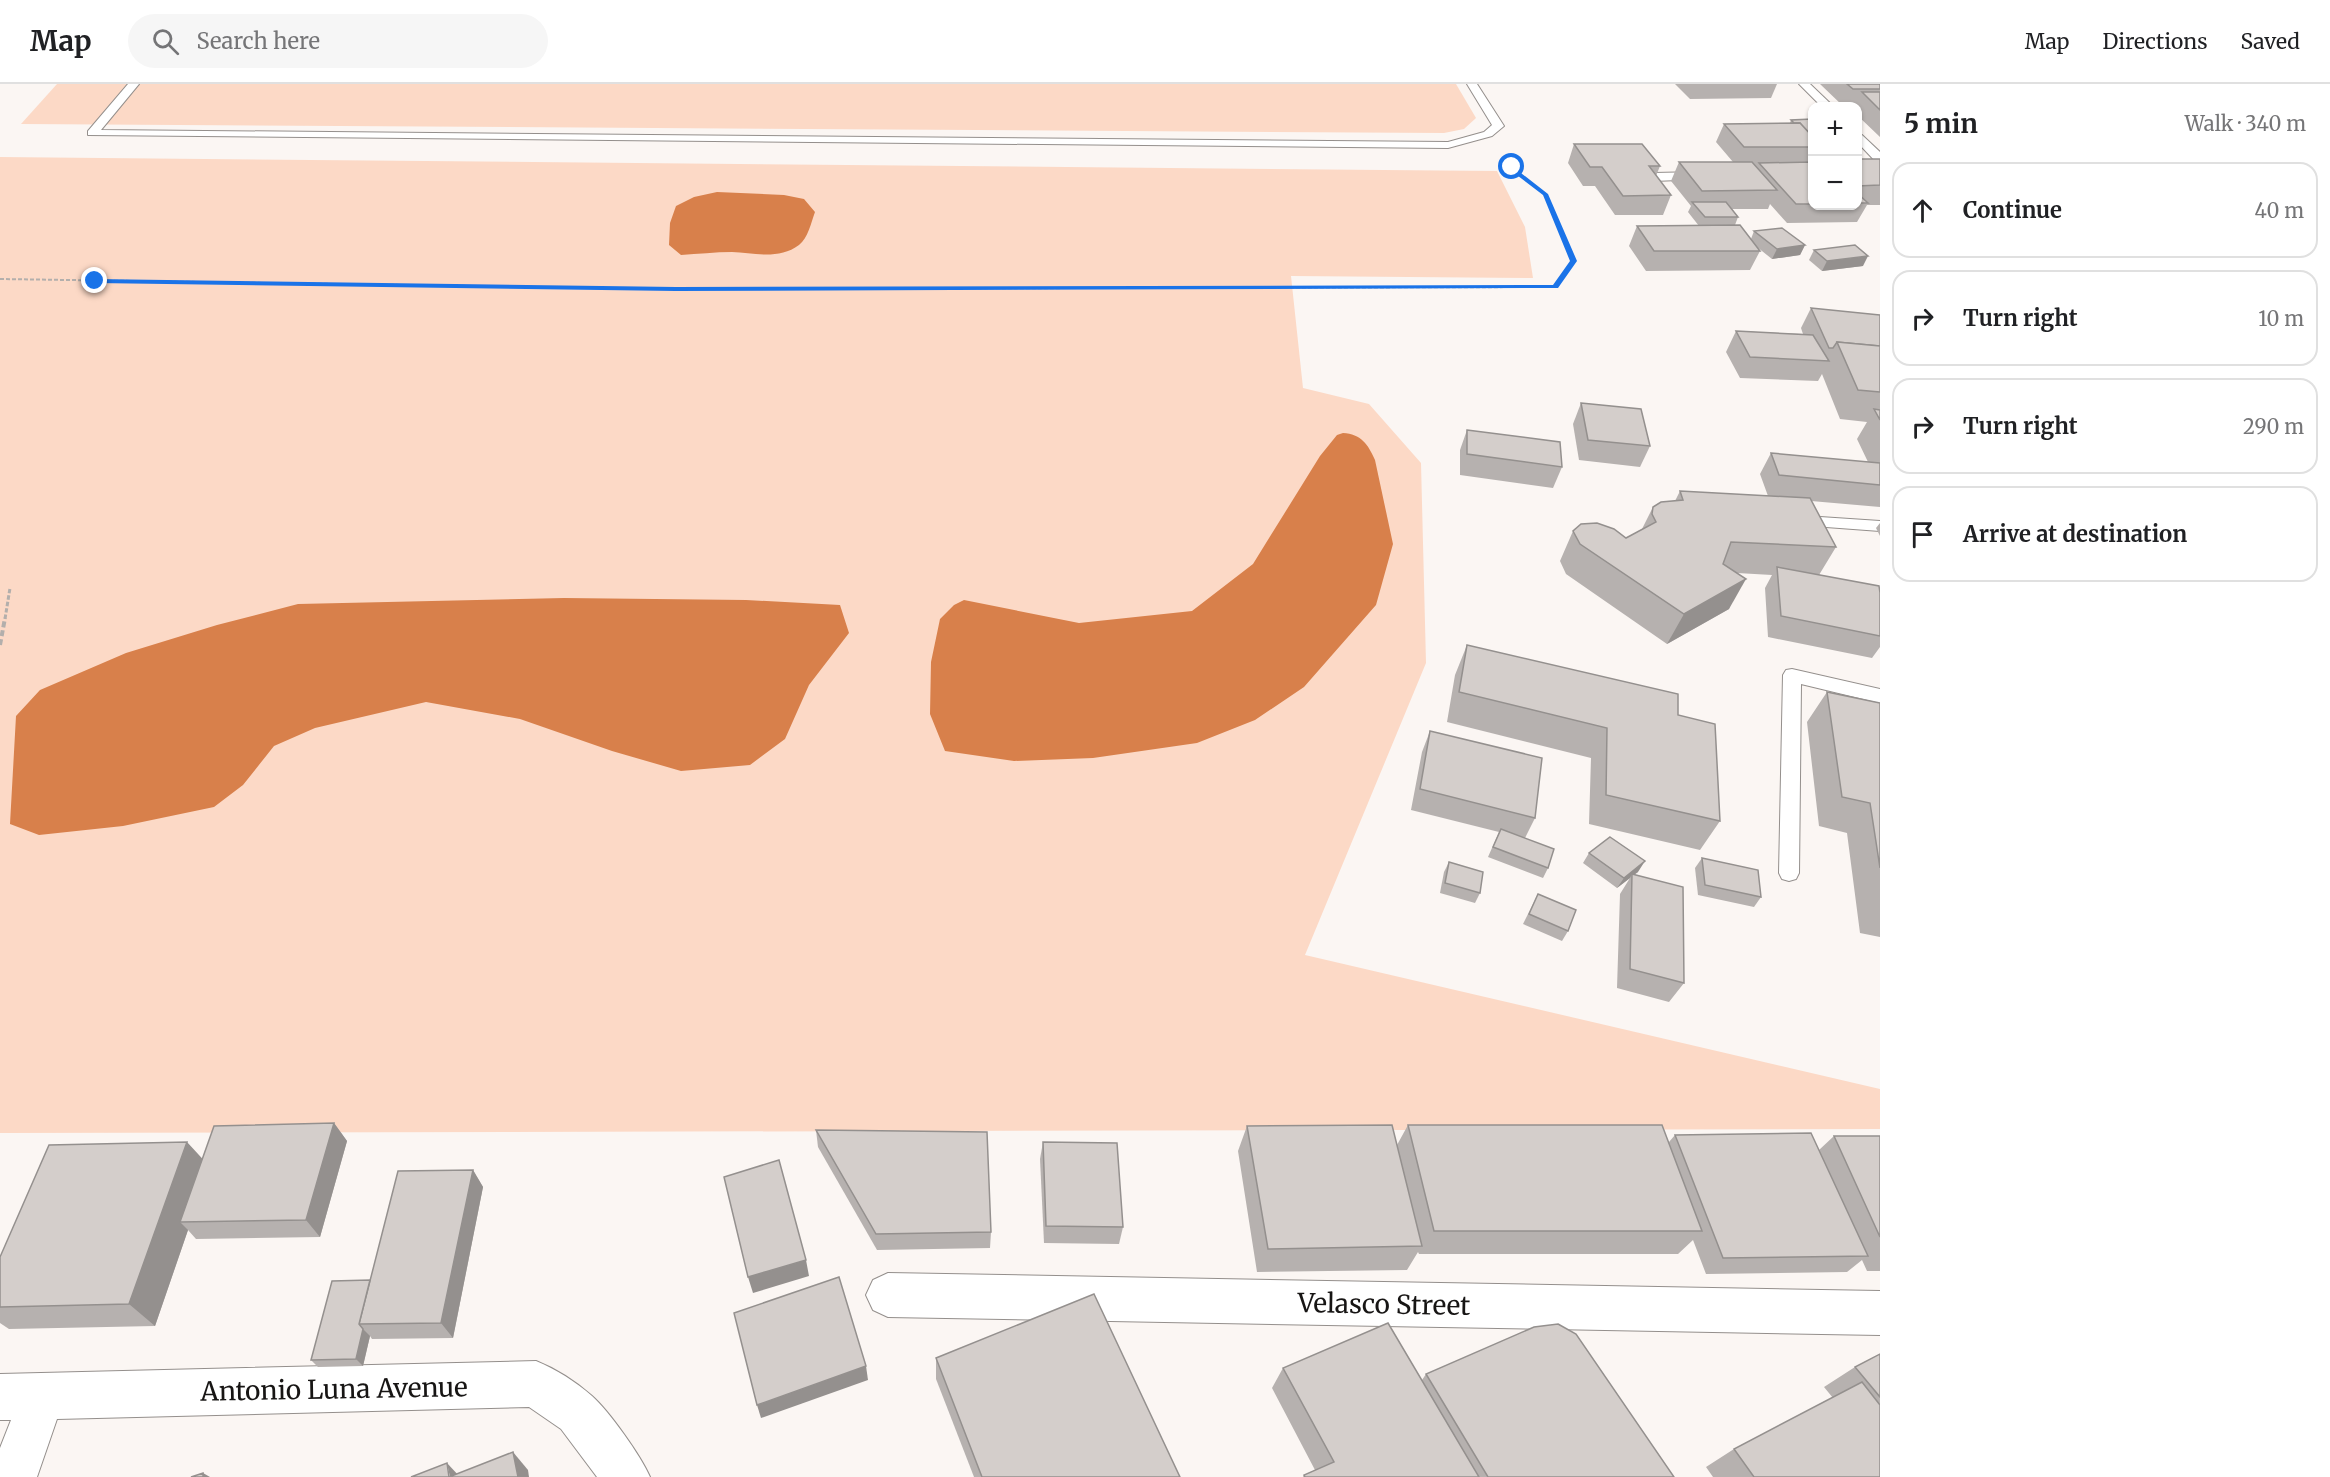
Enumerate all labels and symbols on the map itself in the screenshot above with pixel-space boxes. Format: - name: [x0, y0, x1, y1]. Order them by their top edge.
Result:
- route start: [1498, 153, 1524, 179]
- route end: [81, 267, 107, 293]
- street label: Velasco Street: [1296, 1286, 1471, 1322]
- street label: Antonio Luna Avenue: [199, 1370, 468, 1408]

